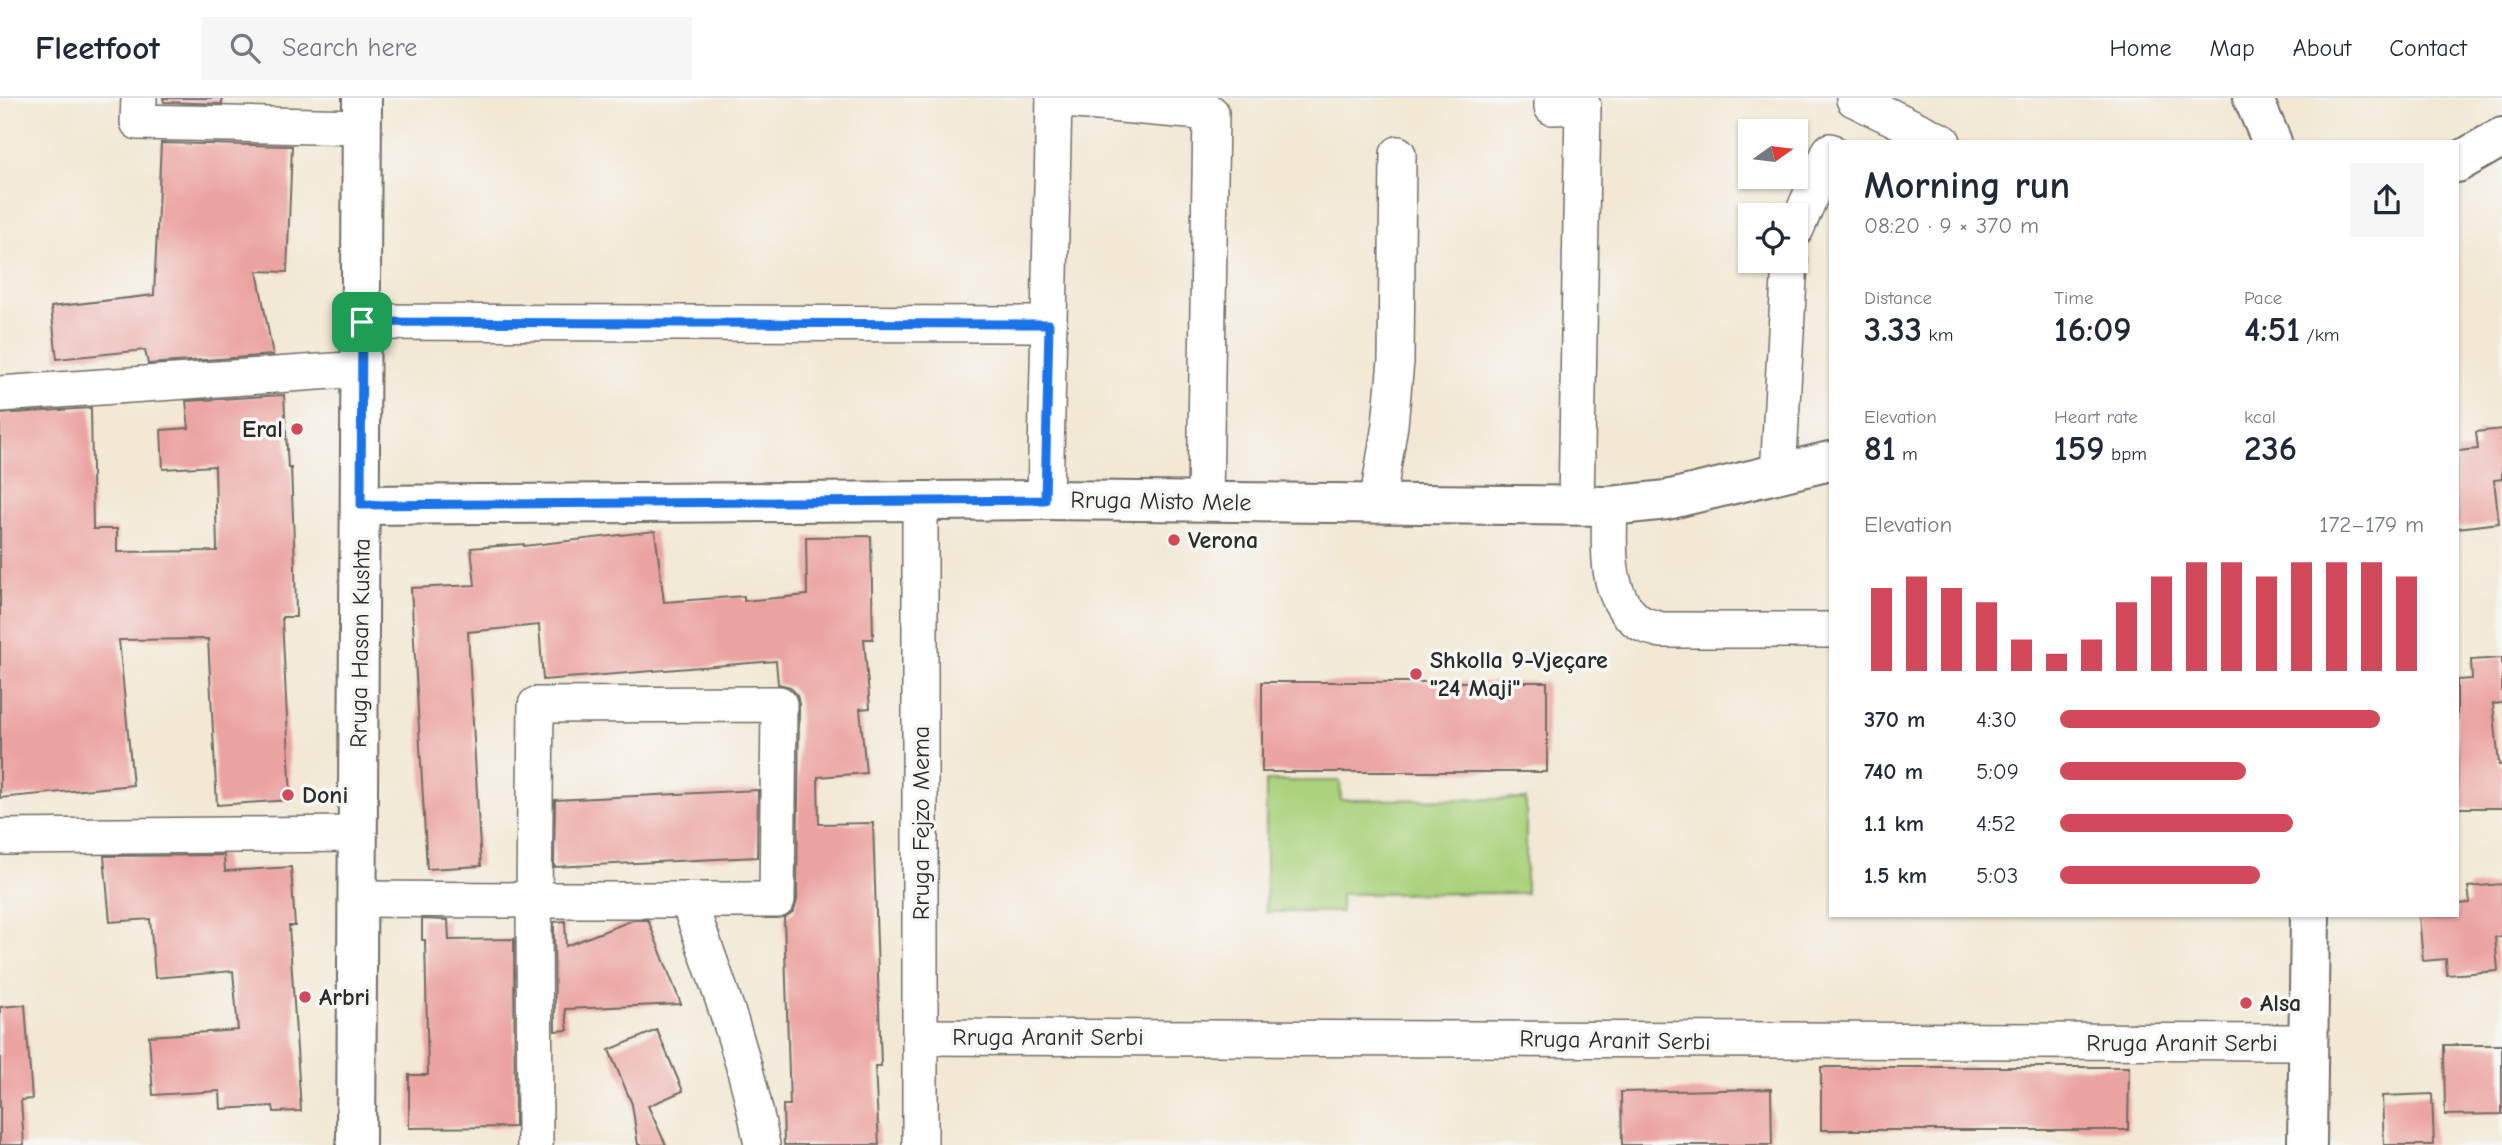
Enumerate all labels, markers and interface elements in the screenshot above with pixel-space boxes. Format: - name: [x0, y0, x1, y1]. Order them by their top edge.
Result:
- search box: [202, 17, 692, 80]
- text: Fleetfoot: [35, 29, 160, 67]
- icon: search: [226, 29, 264, 67]
- text: Search here: [282, 33, 417, 63]
- text: Home: [2110, 34, 2171, 62]
- text: Map: [2209, 34, 2255, 62]
- text: About: [2293, 34, 2351, 62]
- text: Contact: [2389, 34, 2467, 62]
- north arrow: [1738, 119, 1808, 189]
- map controls: [1738, 119, 1808, 273]
- button: share: [2350, 163, 2424, 237]
- text: Morning run: [1864, 164, 2070, 208]
- button: locate: [1738, 203, 1808, 273]
- text: 08:20 · 9 × 370 m: [1864, 212, 2039, 239]
- text: Distance: [1864, 287, 1932, 309]
- text: Time: [2054, 287, 2093, 309]
- text: Pace: [2244, 287, 2282, 309]
- pin: [332, 292, 392, 352]
- icon: arrive: [343, 303, 381, 341]
- text: 3.33: [1864, 309, 1922, 350]
- text: 16:09: [2054, 309, 2132, 350]
- text: 4:51: [2244, 309, 2300, 350]
- text: km: [1922, 324, 1953, 346]
- text: /km: [2300, 324, 2340, 346]
- text: Elevation: [1864, 406, 1937, 428]
- text: Heart rate: [2054, 406, 2138, 428]
- text: kcal: [2244, 406, 2276, 428]
- place label: Eral: [242, 415, 283, 443]
- marker: Eral: [289, 421, 305, 437]
- text: 81: [1864, 428, 1896, 469]
- text: 159: [2054, 428, 2105, 469]
- text: 236: [2244, 428, 2297, 469]
- text: m: [1896, 443, 1918, 465]
- text: bpm: [2105, 443, 2147, 465]
- street label: Rruga Misto Mele: [1070, 485, 1252, 517]
- text: Elevation: [1864, 511, 1952, 538]
- text: 172–179 m: [2319, 511, 2424, 538]
- place label: Verona: [1188, 526, 1258, 554]
- marker: Verona: [1166, 532, 1182, 548]
- street label: Rruga Hasan Kushta: [344, 538, 376, 748]
- place label: Shkolla 9-Vjeçare "24 Maji": [1430, 646, 1608, 702]
- marker: Shkolla 9-Vjeçare "24 Maji": [1408, 666, 1424, 682]
- text: 370 m: [1864, 706, 1925, 733]
- text: 4:30: [1976, 706, 2017, 733]
- street label: Rruga Fejzo Mema: [907, 726, 935, 920]
- text: 740 m: [1864, 758, 1923, 785]
- text: 5:09: [1976, 758, 2019, 785]
- place label: Doni: [302, 781, 348, 809]
- marker: Doni: [280, 787, 296, 803]
- text: 1.1 km: [1864, 810, 1924, 837]
- text: 4:52: [1976, 810, 2016, 837]
- text: 1.5 km: [1864, 862, 1927, 889]
- text: 5:03: [1976, 862, 2018, 889]
- place label: Arbri: [319, 983, 370, 1011]
- marker: Arbri: [297, 989, 313, 1005]
- place label: Alsa: [2260, 989, 2301, 1017]
- marker: Alsa: [2238, 995, 2254, 1011]
- street label: Rruga Aranit Serbi: [952, 1023, 1144, 1051]
- street label: Rruga Aranit Serbi: [1519, 1024, 1711, 1056]
- street label: Rruga Aranit Serbi: [2086, 1029, 2278, 1057]

